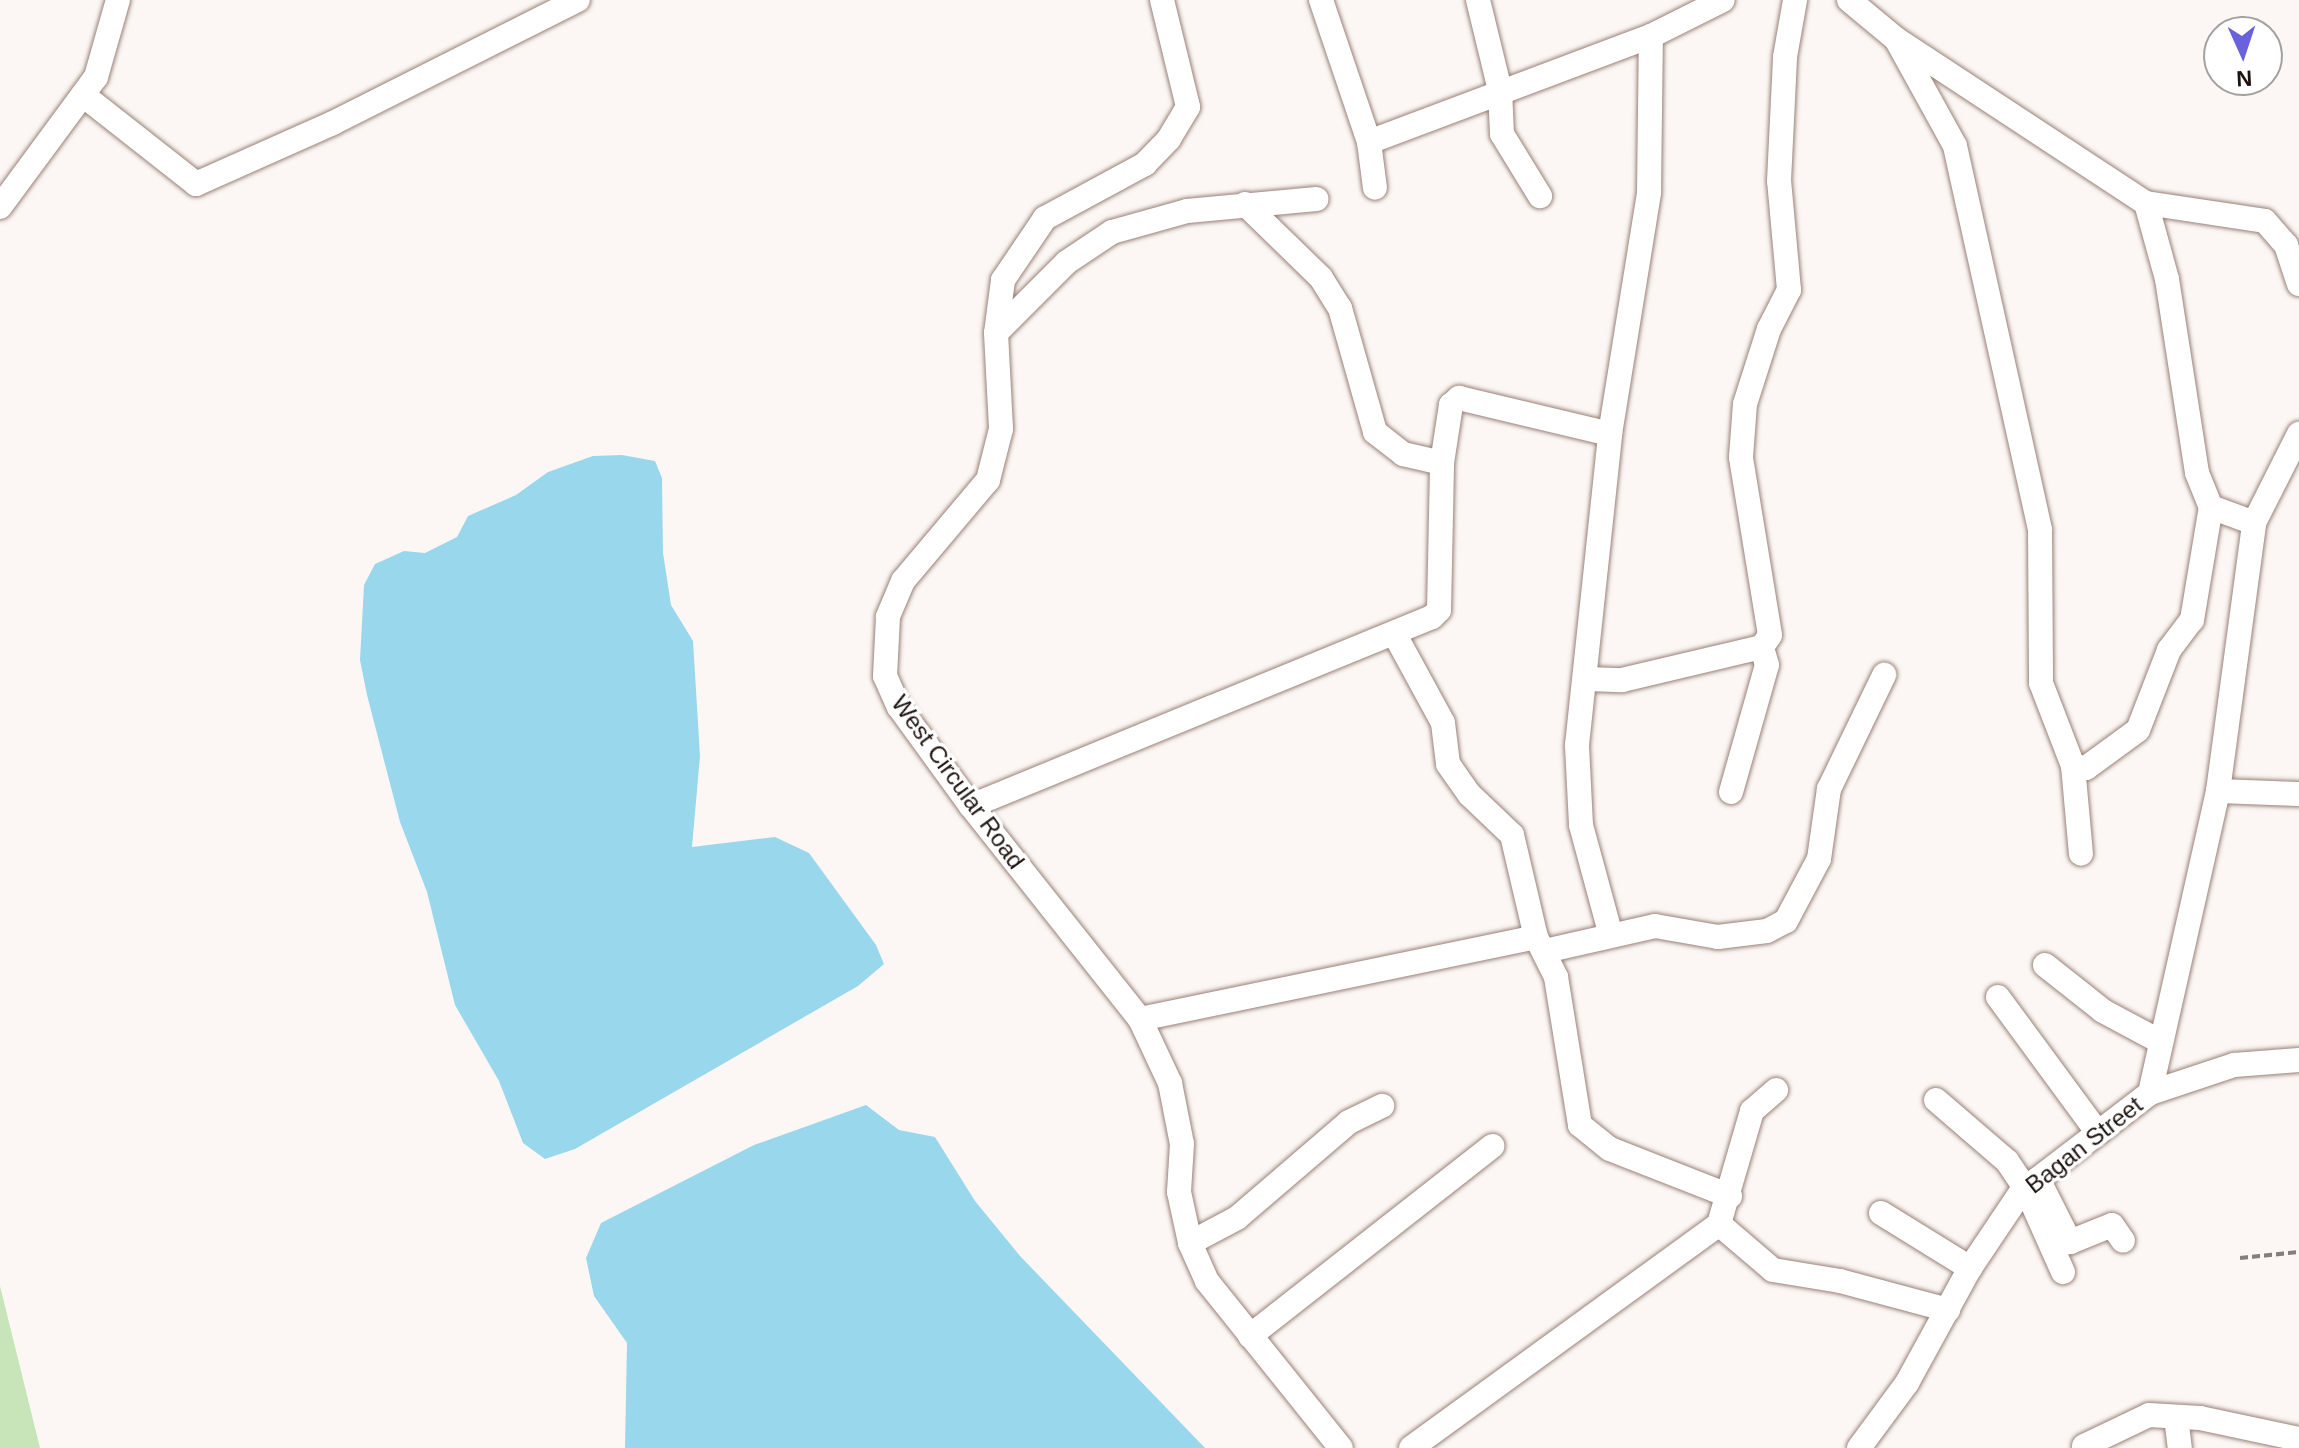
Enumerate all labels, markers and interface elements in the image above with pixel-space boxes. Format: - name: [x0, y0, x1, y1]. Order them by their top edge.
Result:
- north arrow: [2203, 16, 2283, 96]
- text: N: [2236, 66, 2253, 91]
- street label: West Circular Road: [885, 690, 1031, 874]
- street label: Bagan Street: [2020, 1091, 2148, 1199]

